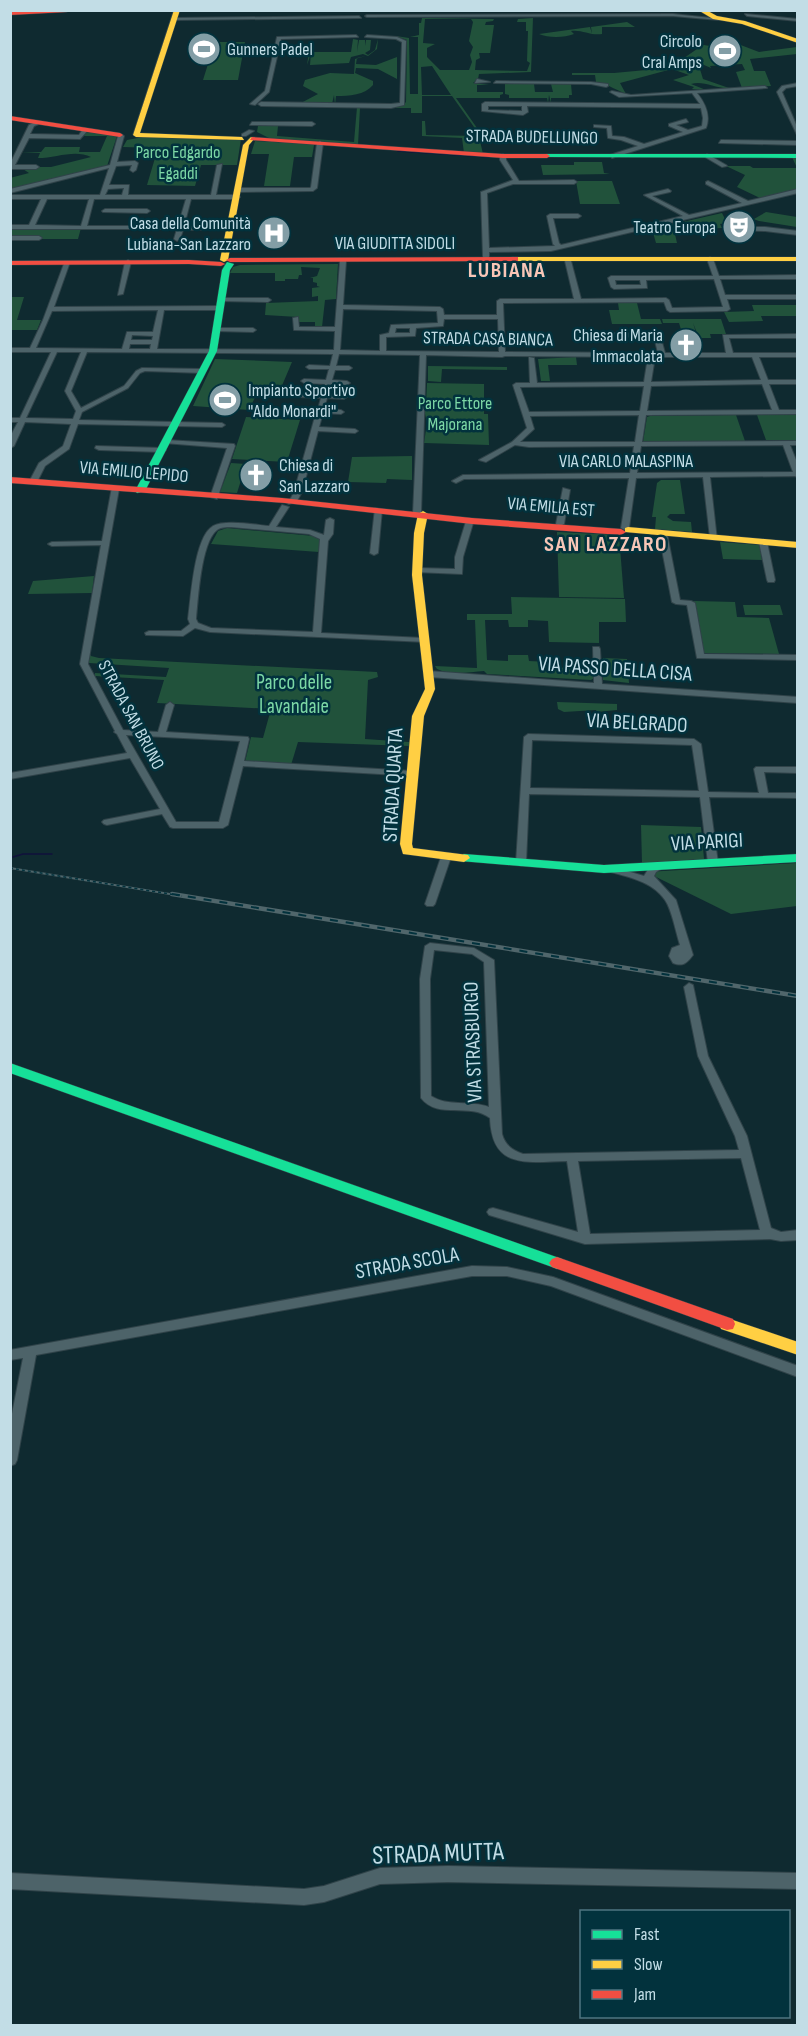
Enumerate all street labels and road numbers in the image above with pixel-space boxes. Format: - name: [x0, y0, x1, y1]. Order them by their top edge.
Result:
- street label: STRADA BUDELLUNGO: [466, 125, 598, 149]
- street label: VIA GIUDITTA SIDOLI: [335, 233, 455, 254]
- street label: STRADA CASA BIANCA: [423, 327, 553, 351]
- street label: VIA CARLO MALASPINA: [559, 451, 693, 472]
- street label: VIA EMILIO LEPIDO: [79, 457, 189, 487]
- street label: VIA EMILIA EST: [507, 493, 595, 521]
- street label: VIA PASSO DELLA CISA: [537, 651, 694, 687]
- street label: STRADA SAN BRUNO: [93, 657, 169, 773]
- street label: VIA BELGRADO: [586, 708, 688, 738]
- street label: STRADA QUARTA: [378, 726, 409, 843]
- street label: VIA PARIGI: [670, 828, 744, 856]
- street label: VIA STRASBURGO: [458, 981, 488, 1103]
- street label: STRADA SCOLA: [353, 1241, 462, 1284]
- street label: STRADA MUTTA: [372, 1836, 505, 1872]

